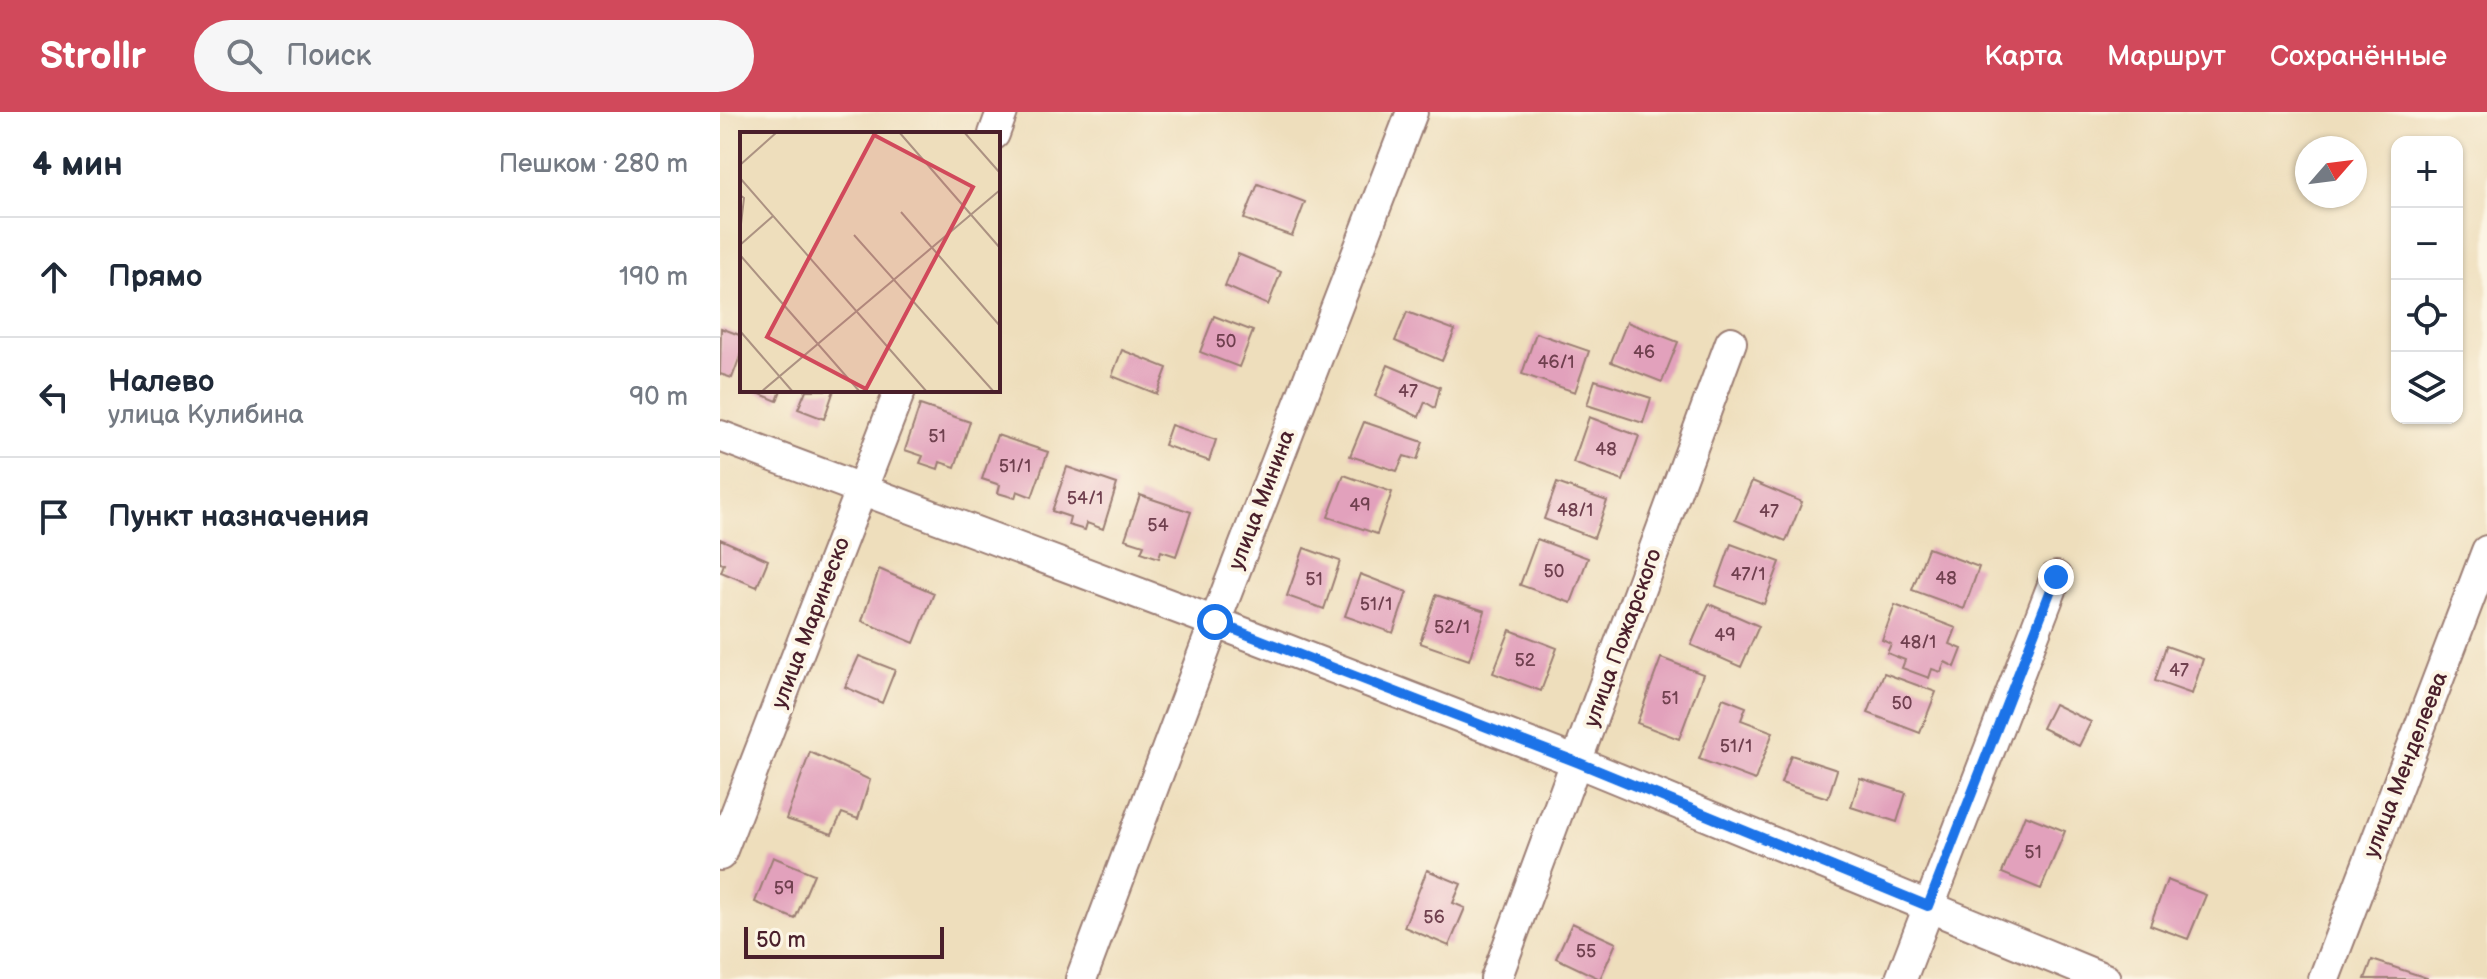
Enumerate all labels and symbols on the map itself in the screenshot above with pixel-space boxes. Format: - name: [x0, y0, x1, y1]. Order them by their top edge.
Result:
- inset map: [740, 132, 1000, 392]
- north arrow: [2295, 136, 2367, 208]
- house number: 50: [1216, 331, 1236, 352]
- house number: 46: [1633, 342, 1655, 363]
- house number: 46/1: [1537, 352, 1575, 373]
- house number: 47: [1398, 381, 1418, 402]
- house number: 51: [928, 426, 946, 447]
- street label: улица Минина: [1223, 426, 1301, 574]
- house number: 48: [1595, 439, 1617, 460]
- house number: 51/1: [999, 456, 1031, 477]
- house number: 54/1: [1067, 488, 1103, 509]
- house number: 49: [1349, 495, 1371, 516]
- house number: 48/1: [1557, 500, 1593, 521]
- house number: 47: [1759, 501, 1779, 522]
- house number: 54: [1147, 515, 1169, 536]
- street label: улица Маринеско: [766, 534, 856, 712]
- street label: улица Пожарского: [1578, 545, 1668, 731]
- route end: [2038, 559, 2074, 595]
- house number: 50: [1544, 561, 1564, 582]
- house number: 47/1: [1731, 564, 1765, 585]
- house number: 48: [1935, 568, 1957, 589]
- house number: 51: [1305, 569, 1323, 590]
- house number: 51/1: [1360, 594, 1392, 615]
- route start: [1197, 604, 1233, 640]
- house number: 52/1: [1434, 617, 1470, 638]
- house number: 49: [1714, 625, 1736, 646]
- house number: 48/1: [1900, 632, 1936, 653]
- house number: 52: [1515, 650, 1536, 671]
- house number: 47: [2169, 660, 2189, 681]
- street label: улица Менделеева: [2358, 668, 2454, 862]
- house number: 51: [1661, 688, 1679, 709]
- house number: 50: [1892, 693, 1912, 714]
- house number: 51/1: [1720, 736, 1752, 757]
- house number: 51: [2024, 842, 2042, 863]
- house number: 59: [774, 878, 794, 899]
- house number: 56: [1423, 907, 1445, 928]
- scale bar: [744, 923, 944, 959]
- house number: 55: [1576, 941, 1596, 962]

